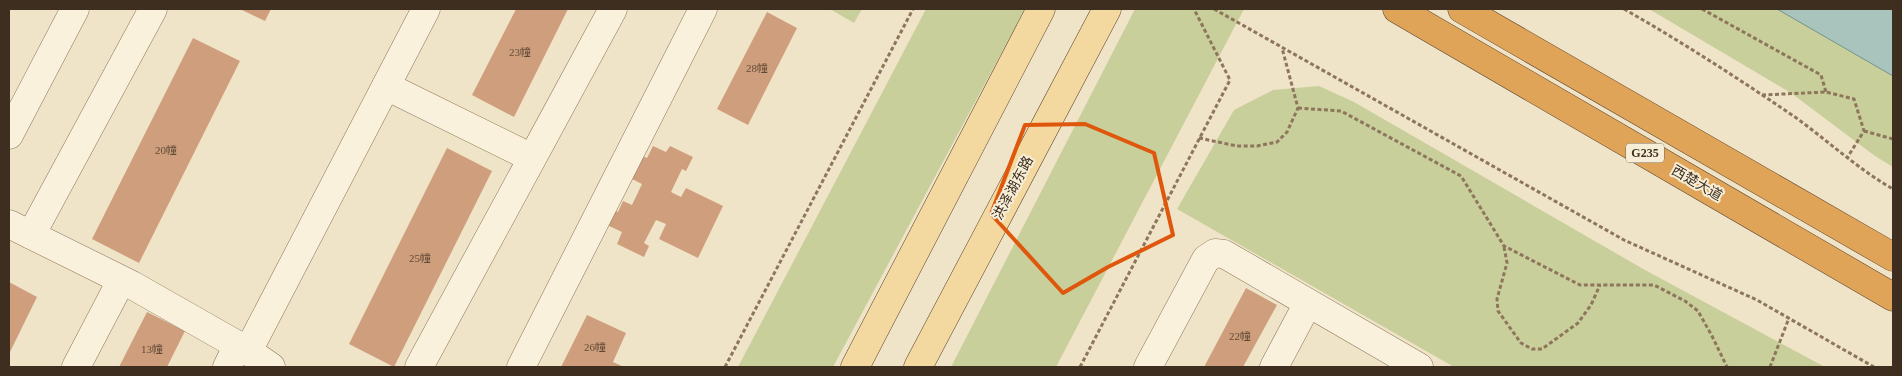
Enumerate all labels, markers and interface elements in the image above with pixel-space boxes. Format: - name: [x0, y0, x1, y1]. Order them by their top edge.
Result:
- house number: 23幢: [509, 46, 531, 58]
- house number: 28幢: [746, 62, 768, 74]
- house number: 20幢: [155, 144, 177, 156]
- road number: G235: [1626, 144, 1664, 162]
- street label: 洪泽湖东路: [989, 153, 1036, 222]
- street label: 西楚大道: [1669, 163, 1725, 203]
- house number: 25幢: [409, 252, 431, 264]
- house number: 22幢: [1229, 330, 1251, 342]
- house number: 26幢: [584, 341, 606, 353]
- house number: 13幢: [141, 343, 163, 355]

